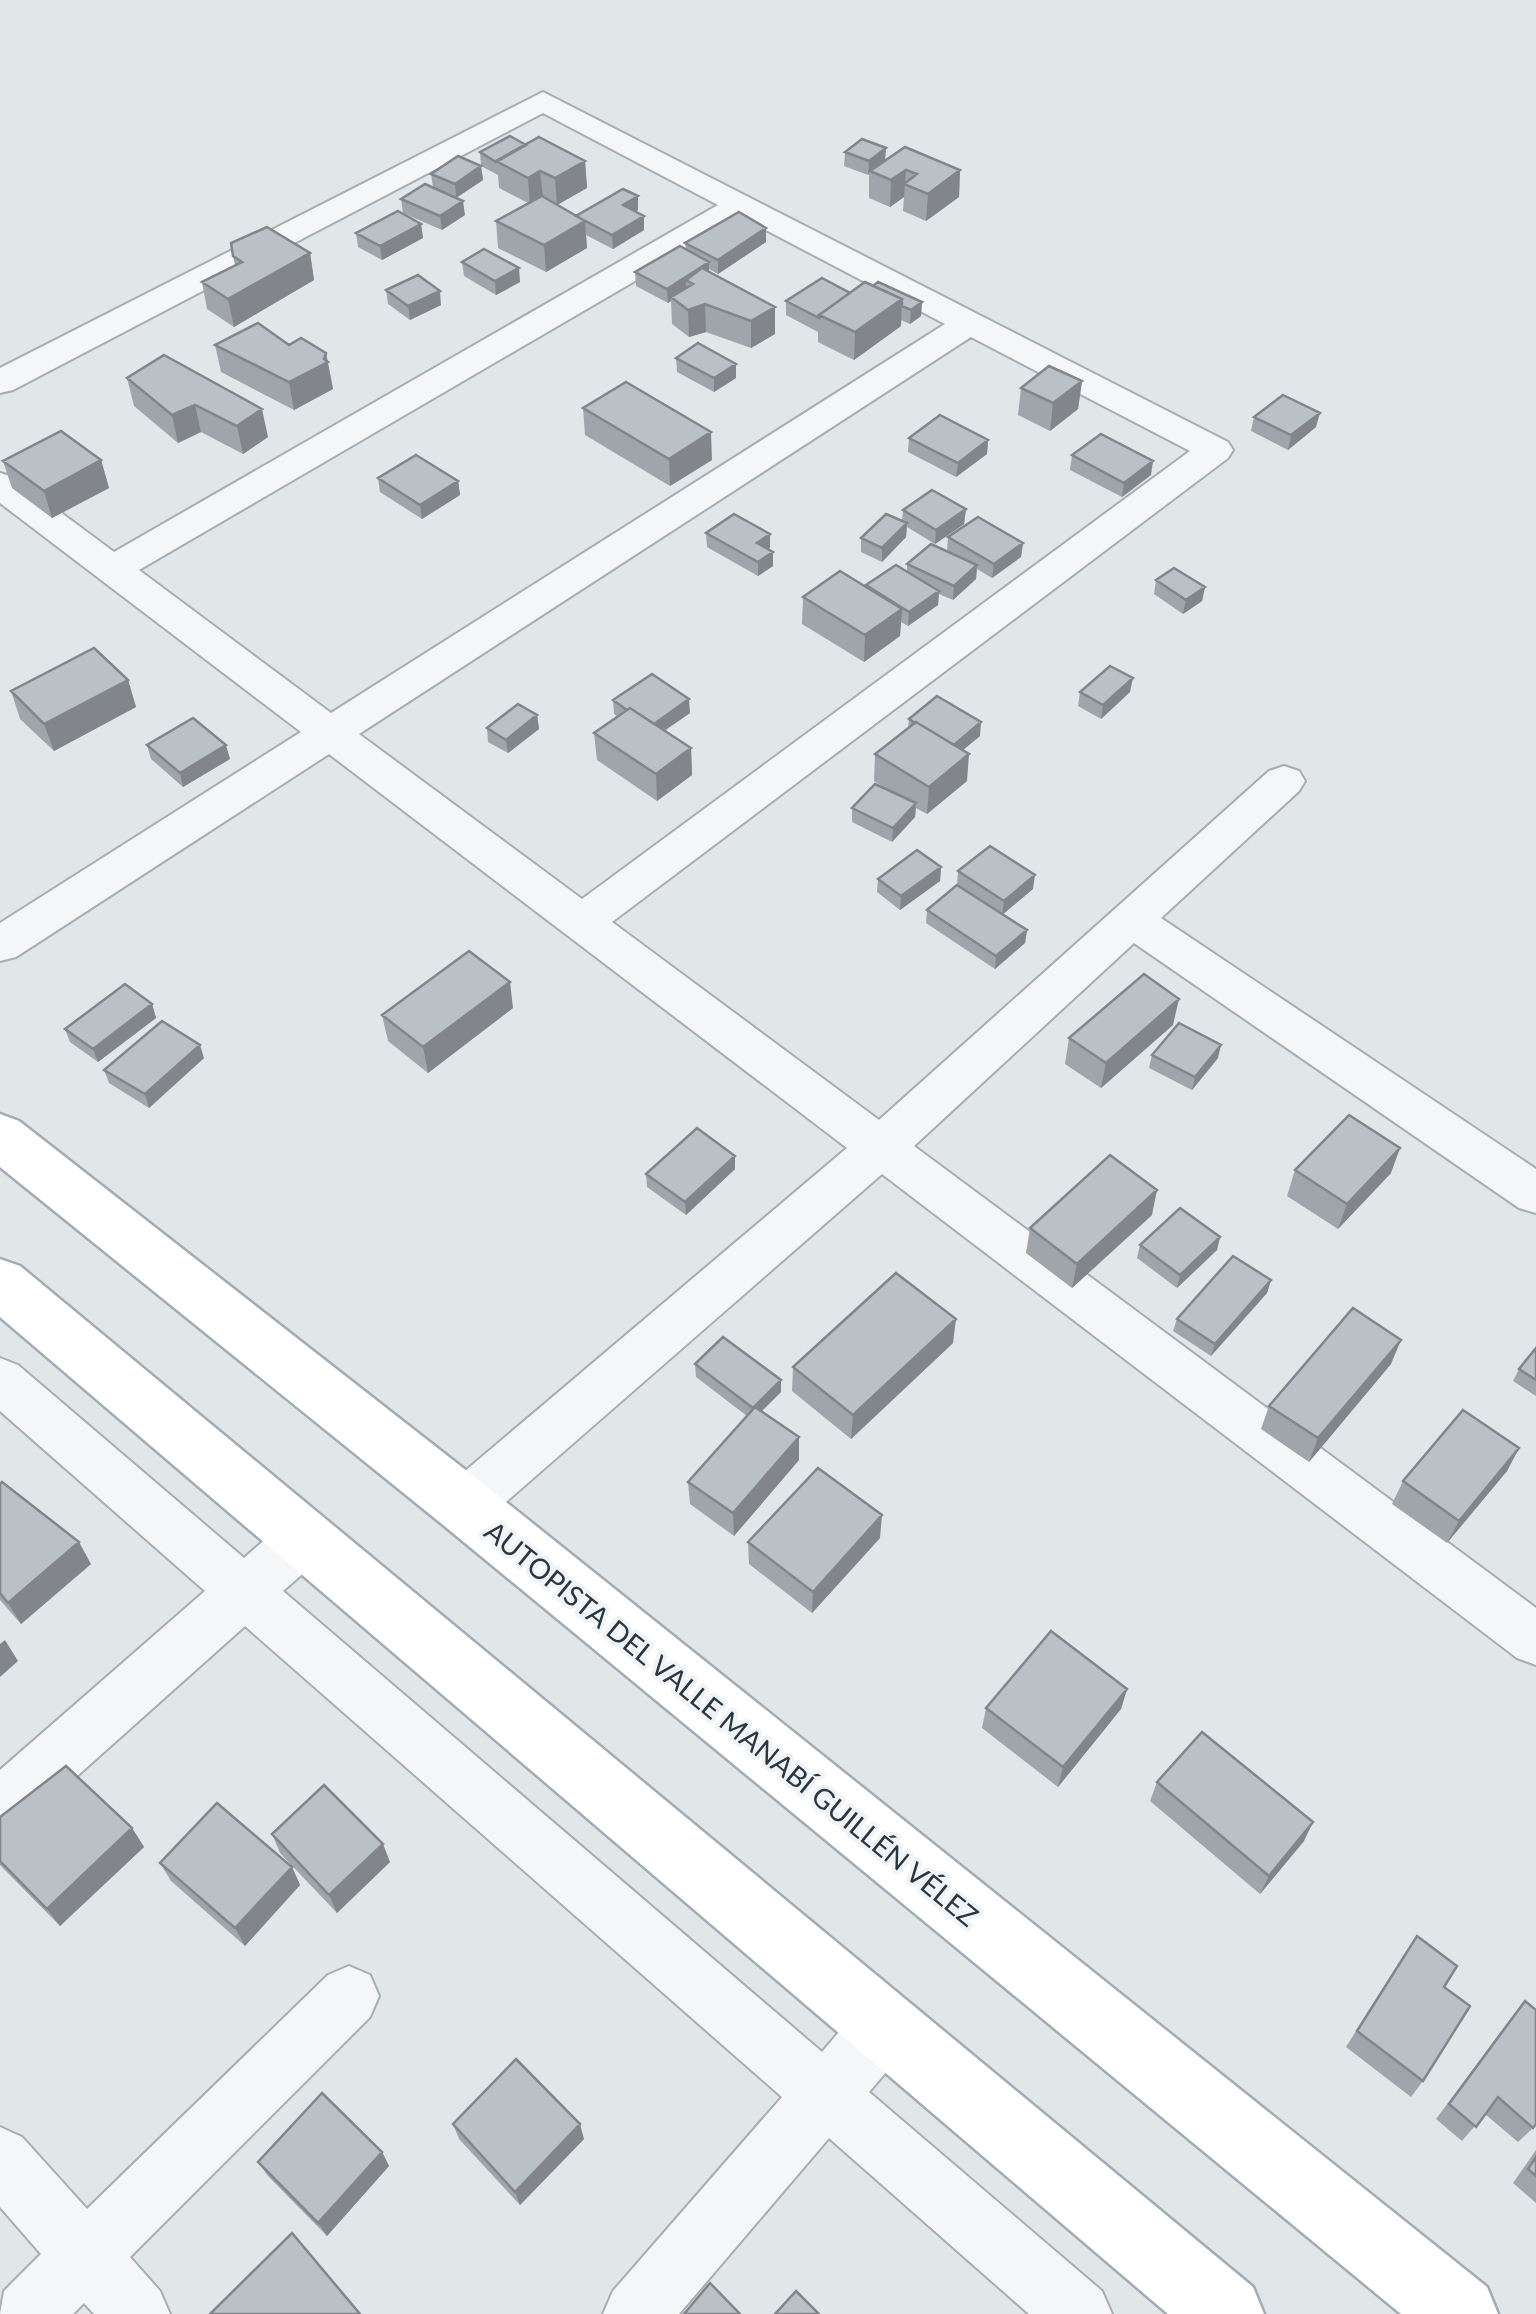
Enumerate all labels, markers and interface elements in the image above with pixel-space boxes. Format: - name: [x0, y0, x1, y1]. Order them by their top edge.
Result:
- street label: AUTOPISTA DEL VALLE MANABÍ GUILLÉN VÉLEZ: [479, 1513, 985, 1933]

